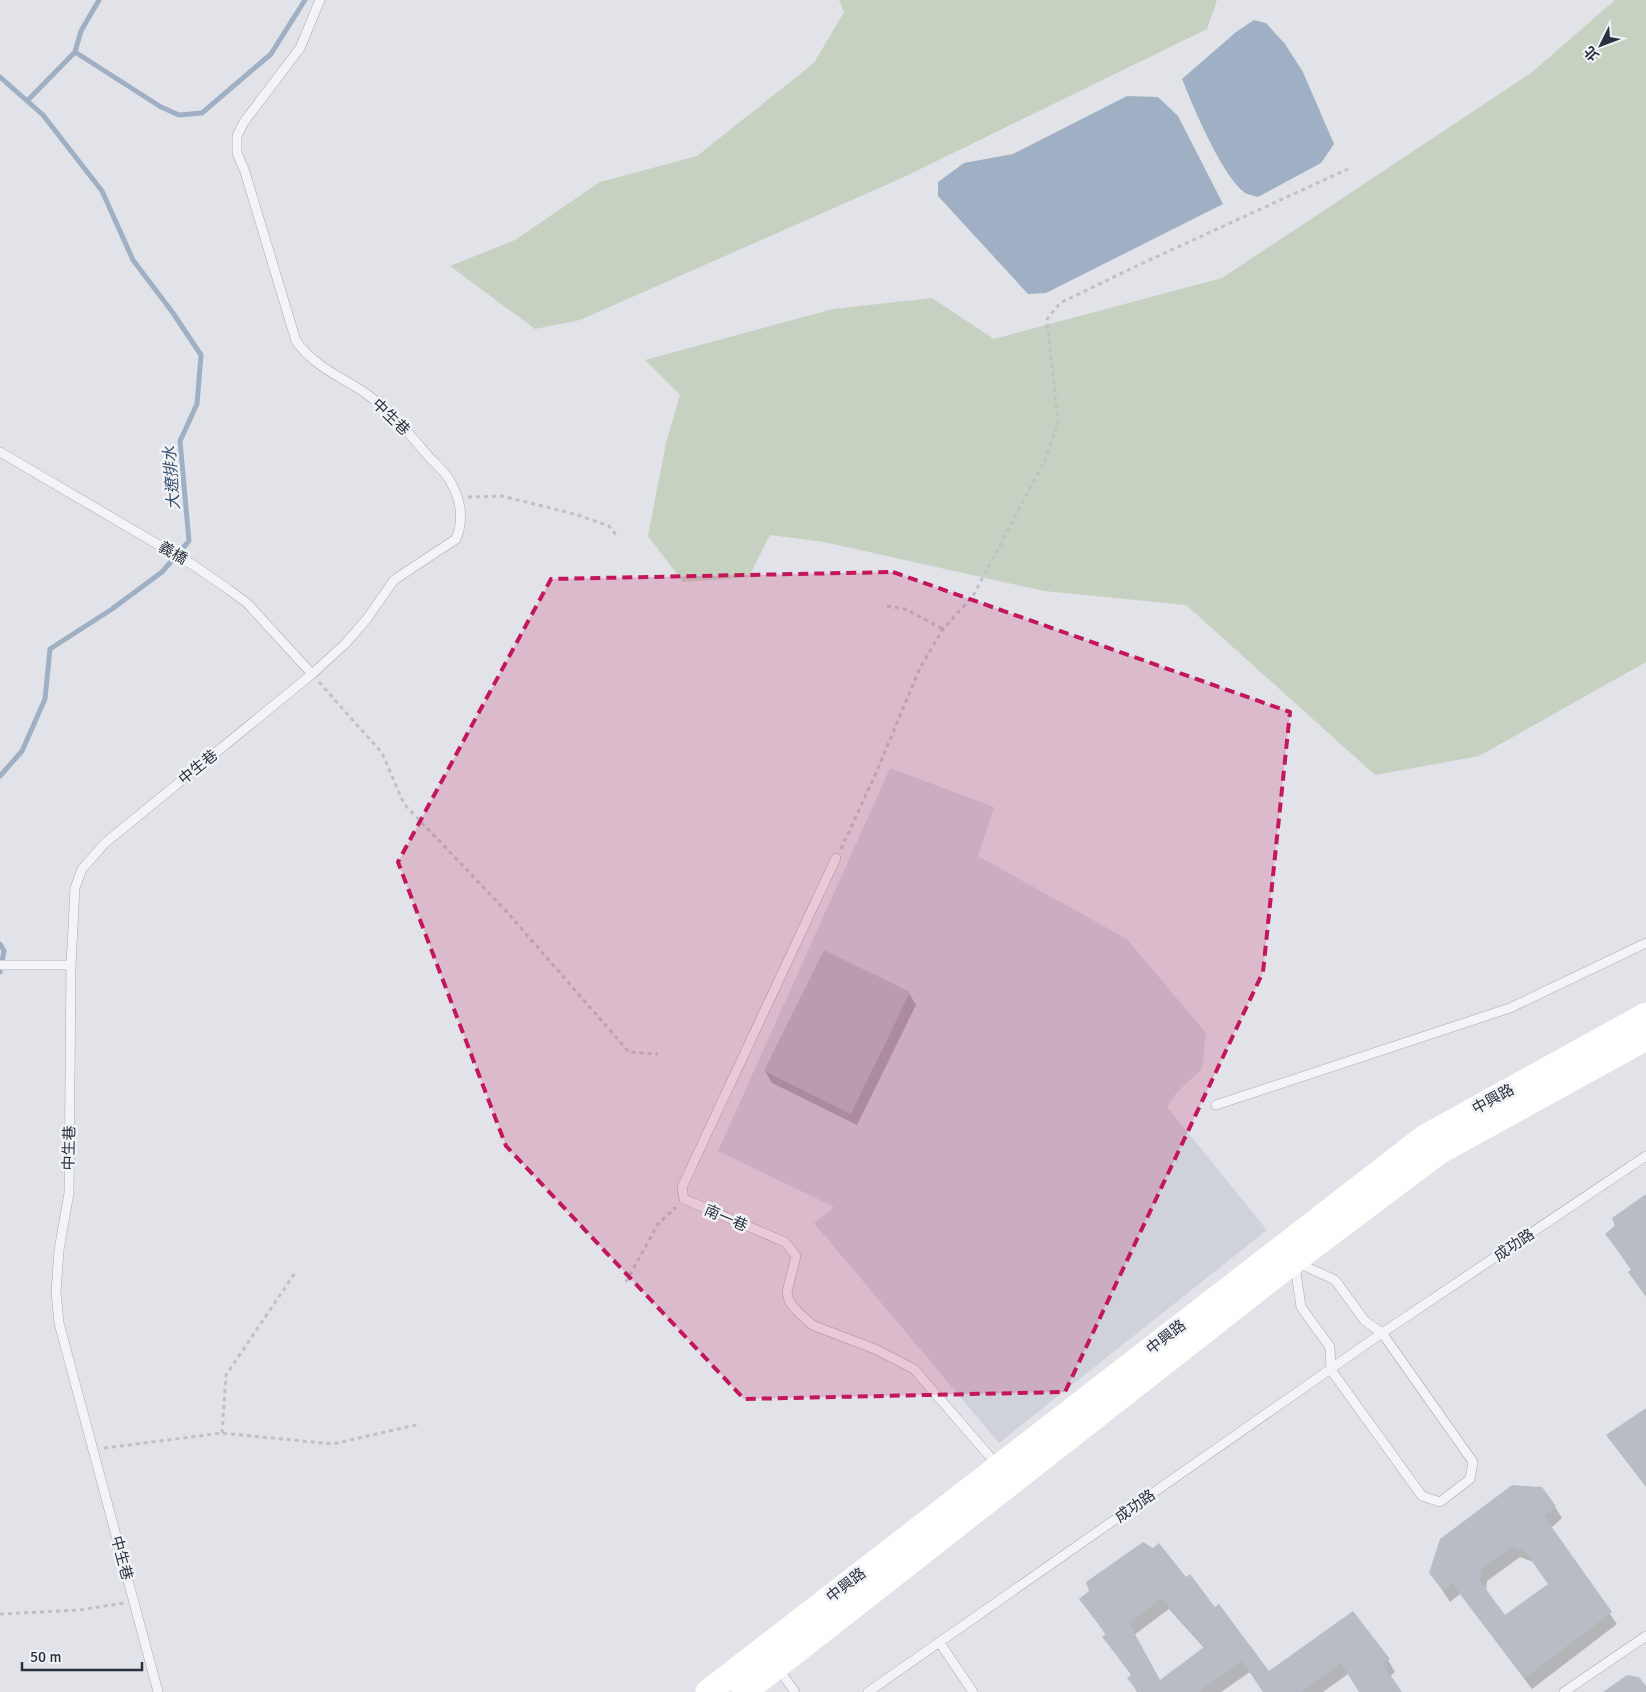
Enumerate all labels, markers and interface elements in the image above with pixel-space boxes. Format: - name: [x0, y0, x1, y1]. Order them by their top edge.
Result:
- north arrow: [1576, 20, 1626, 70]
- text: 北: [1581, 42, 1603, 64]
- street label: 中生巷: [369, 395, 413, 439]
- water label: 大遼排水: [160, 444, 184, 511]
- street label: 義橋: [156, 538, 190, 568]
- street label: 中生巷: [175, 746, 221, 788]
- street label: 中興路: [1469, 1080, 1517, 1118]
- street label: 中生巷: [60, 1125, 78, 1171]
- street label: 南一巷: [702, 1201, 750, 1235]
- street label: 成功路: [1490, 1225, 1538, 1265]
- street label: 中興路: [1143, 1316, 1189, 1358]
- street label: 成功路: [1111, 1486, 1159, 1526]
- street label: 中生巷: [107, 1534, 137, 1582]
- street label: 中興路: [823, 1564, 869, 1606]
- scale bar: [22, 1640, 142, 1672]
- text: 50 m: [30, 1648, 61, 1666]

